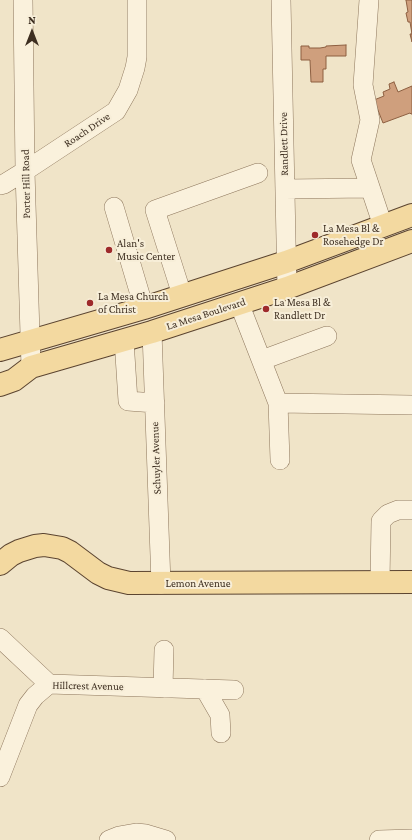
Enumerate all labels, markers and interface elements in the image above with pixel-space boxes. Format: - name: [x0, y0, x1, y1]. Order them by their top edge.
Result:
- north arrow: [12, 12, 52, 52]
- text: N: [28, 14, 36, 26]
- street label: Roach Drive: [61, 110, 113, 150]
- street label: Randlett Drive: [277, 112, 291, 176]
- street label: Porter Hill Road: [19, 149, 33, 219]
- place label: La Mesa Bl & Rosehedge Dr: [323, 222, 384, 248]
- marker: La Mesa Bl & Rosehedge Dr: [310, 230, 320, 240]
- place label: Alan's Music Center: [117, 237, 175, 263]
- marker: Alan's Music Center: [104, 245, 114, 255]
- place label: La Mesa Church of Christ: [98, 290, 168, 316]
- street label: La Mesa Boulevard: [165, 295, 247, 333]
- place label: La Mesa Bl & Randlett Dr: [274, 296, 331, 322]
- marker: La Mesa Church of Christ: [85, 298, 95, 308]
- marker: La Mesa Bl & Randlett Dr: [261, 304, 271, 314]
- street label: Schuyler Avenue: [148, 422, 164, 494]
- street label: Lemon Avenue: [166, 577, 230, 591]
- street label: Hillcrest Avenue: [52, 679, 124, 693]

